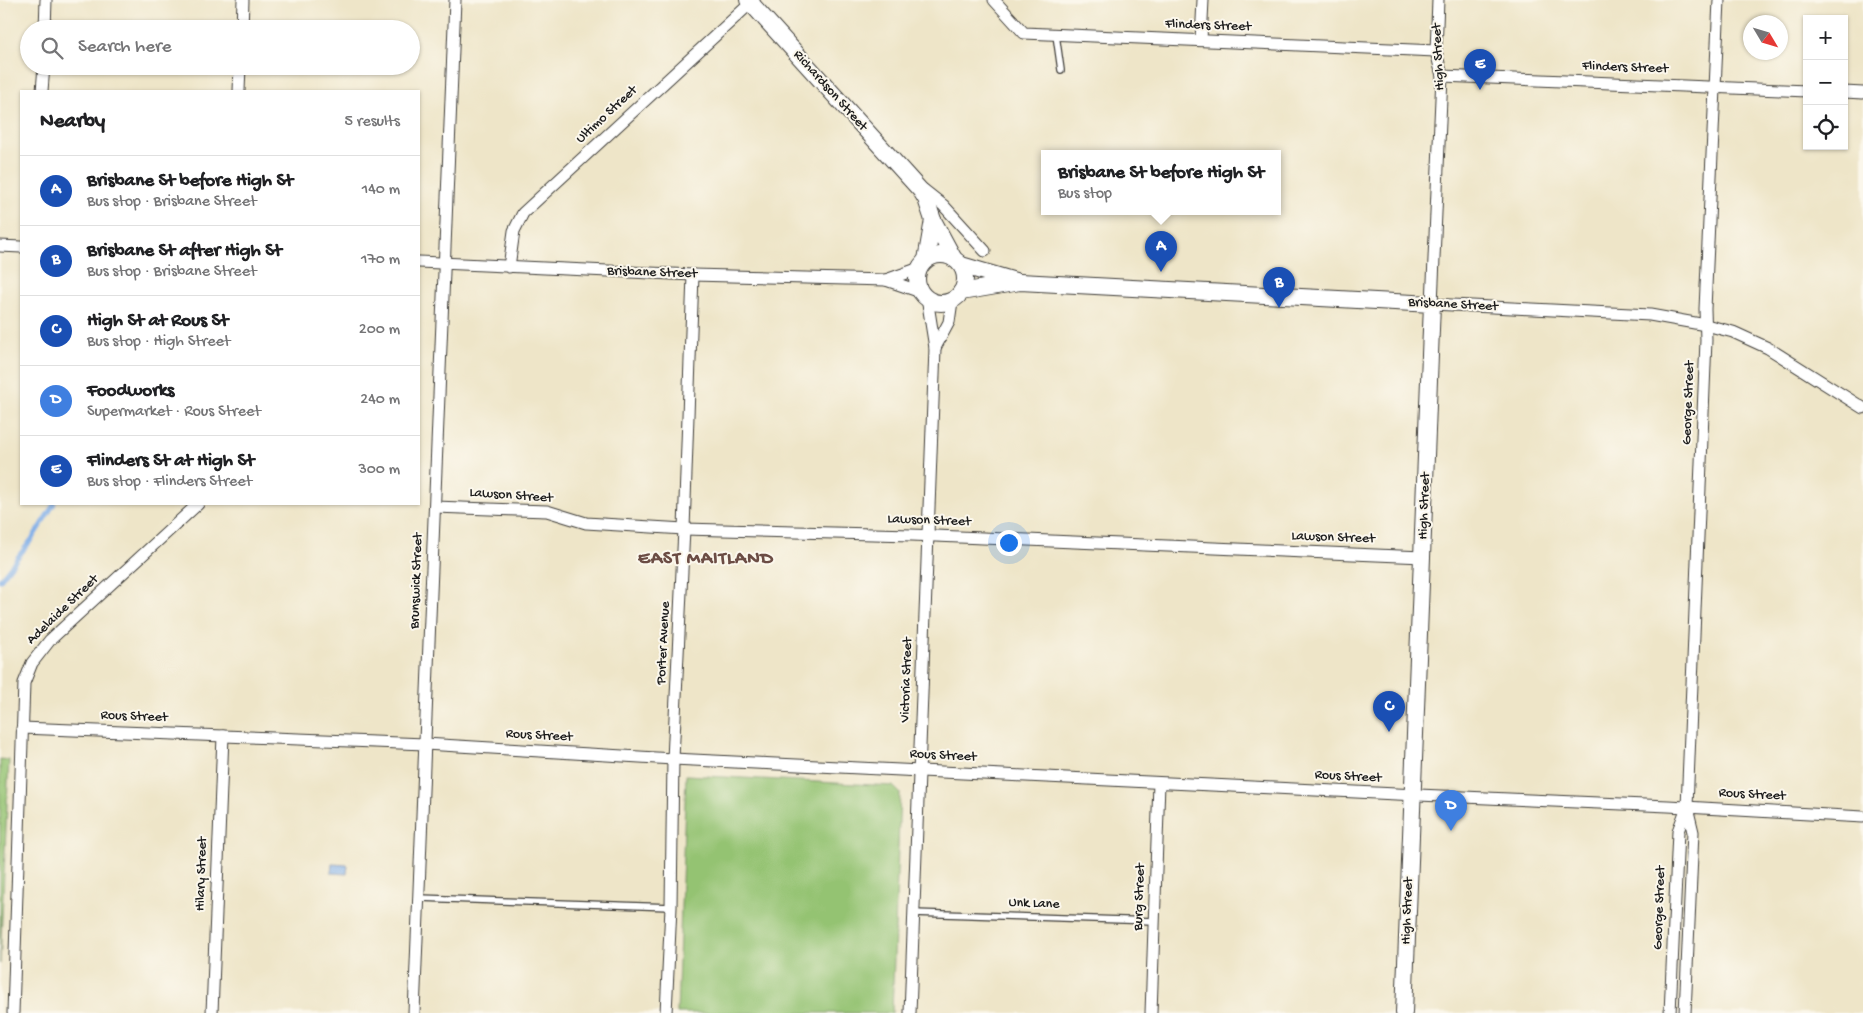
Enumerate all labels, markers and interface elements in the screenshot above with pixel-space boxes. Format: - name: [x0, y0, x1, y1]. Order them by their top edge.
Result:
- north arrow: [1743, 15, 1788, 60]
- map controls: [1803, 15, 1848, 150]
- button: +: [1803, 15, 1848, 60]
- street label: Flinders Street: [1164, 16, 1253, 36]
- search box: [20, 20, 420, 75]
- street label: High Street: [1429, 22, 1449, 91]
- icon: search: [38, 34, 66, 62]
- text: Search here: [78, 36, 172, 59]
- street label: Richardson Street: [789, 47, 872, 136]
- pin: E: [1464, 49, 1496, 90]
- street label: Flinders Street: [1581, 58, 1670, 78]
- button: −: [1803, 60, 1848, 105]
- street label: Ultimo Street: [573, 81, 642, 148]
- button: locate: [1803, 105, 1848, 150]
- text: Nearby: [40, 110, 105, 135]
- text: 5 results: [345, 113, 400, 132]
- popup: [1041, 150, 1281, 215]
- text: Brisbane St before High St: [1058, 162, 1264, 185]
- text: Brisbane St before High St: [87, 170, 293, 193]
- text: A: [51, 181, 61, 200]
- text: 140 m: [362, 181, 400, 200]
- text: Bus stop: [1058, 185, 1112, 204]
- text: Bus stop · Brisbane Street: [87, 193, 256, 212]
- pin: A: [1145, 231, 1177, 272]
- text: Brisbane St after High St: [87, 240, 282, 263]
- text: B: [52, 251, 60, 270]
- text: 170 m: [361, 251, 400, 270]
- text: Bus stop · Brisbane Street: [87, 263, 256, 282]
- street label: Brisbane Street: [606, 263, 699, 283]
- pin: B: [1263, 267, 1295, 308]
- street label: Brisbane Street: [1407, 294, 1500, 316]
- text: High St at Rous St: [87, 310, 228, 333]
- text: C: [52, 321, 60, 340]
- text: 200 m: [359, 321, 400, 340]
- text: Bus stop · High Street: [87, 333, 230, 352]
- street label: George Street: [1679, 359, 1699, 445]
- text: Foodworks: [87, 380, 174, 403]
- text: D: [51, 391, 61, 410]
- text: 240 m: [360, 391, 400, 410]
- text: Supermarket · Rous Street: [87, 403, 261, 422]
- text: Flinders St at High St: [87, 450, 254, 473]
- text: E: [51, 461, 61, 480]
- text: 300 m: [358, 461, 400, 480]
- street label: High Street: [1415, 471, 1435, 540]
- text: Bus stop · Flinders Street: [87, 473, 252, 492]
- street label: Lawson Street: [469, 485, 555, 507]
- street label: Lawson Street: [887, 511, 972, 531]
- street label: Lawson Street: [1291, 528, 1376, 548]
- your location: [996, 530, 1022, 556]
- street label: Brunswick Street: [407, 531, 427, 630]
- district label: EAST MAITLAND: [638, 548, 774, 571]
- street label: Adelaide Street: [23, 570, 104, 649]
- street label: Porter Avenue: [653, 600, 675, 686]
- street label: Victoria Street: [897, 636, 917, 724]
- pin: C: [1373, 691, 1405, 732]
- street label: Rous Street: [100, 707, 169, 727]
- street label: Rous Street: [505, 726, 574, 746]
- street label: Rous Street: [909, 746, 978, 766]
- street label: Rous Street: [1314, 767, 1383, 787]
- street label: Rous Street: [1718, 785, 1787, 805]
- pin: D: [1435, 790, 1467, 831]
- street label: Hilary Street: [192, 835, 212, 911]
- street label: Burg Street: [1130, 862, 1150, 932]
- street label: George Street: [1650, 864, 1670, 950]
- street label: High Street: [1398, 876, 1418, 945]
- street label: Unk Lane: [1008, 895, 1061, 913]

